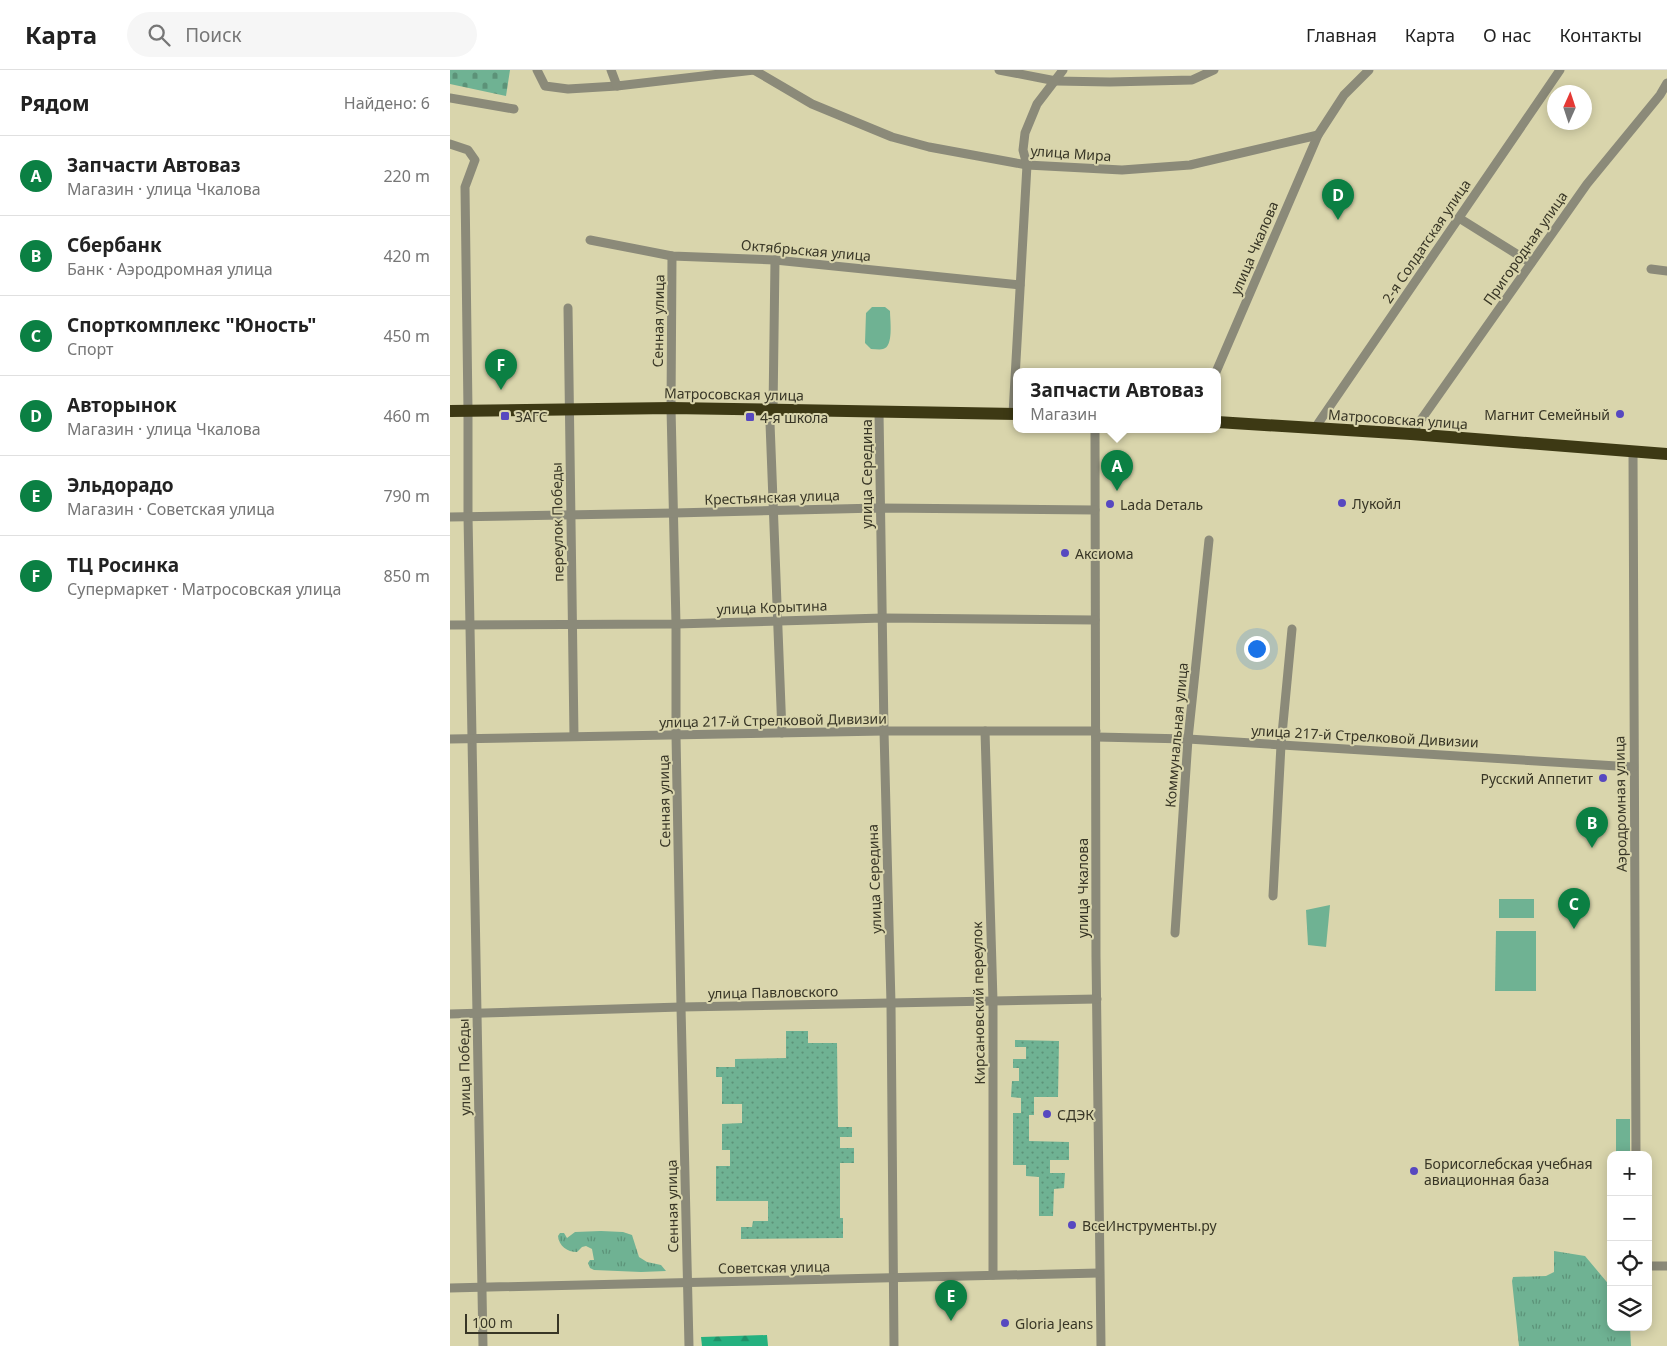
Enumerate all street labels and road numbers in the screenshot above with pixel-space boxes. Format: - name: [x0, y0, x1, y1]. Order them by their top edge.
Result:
- street label: улица Мира: [1030, 141, 1112, 165]
- street label: 2-я Солдатская улица: [1377, 175, 1475, 307]
- street label: Пригородная улица: [1479, 187, 1571, 309]
- street label: улица Чкалова: [1226, 198, 1282, 298]
- street label: Октябрьская улица: [740, 235, 872, 265]
- street label: Сенная улица: [648, 274, 668, 368]
- street label: Матросовская улица: [664, 383, 804, 405]
- street label: Матросовская улица: [1328, 405, 1468, 433]
- street label: улица Середина: [857, 419, 876, 529]
- street label: переулок Победы: [546, 462, 568, 582]
- street label: Крестьянская улица: [704, 485, 840, 509]
- street label: улица Корытина: [716, 596, 828, 618]
- street label: Коммунальная улица: [1160, 662, 1192, 808]
- street label: улица 217-й Стрелковой Дивизии: [659, 709, 887, 731]
- street label: улица 217-й Стрелковой Дивизии: [1251, 721, 1479, 751]
- street label: Аэродромная улица: [1609, 736, 1631, 872]
- street label: Сенная улица: [654, 754, 674, 848]
- street label: улица Середина: [863, 824, 885, 934]
- street label: улица Чкалова: [1073, 838, 1092, 938]
- street label: Кирсановский переулок: [967, 921, 989, 1085]
- street label: улица Павловского: [708, 981, 838, 1003]
- street label: улица Победы: [454, 1018, 474, 1116]
- street label: Сенная улица: [662, 1159, 682, 1253]
- street label: Советская улица: [718, 1257, 830, 1277]

